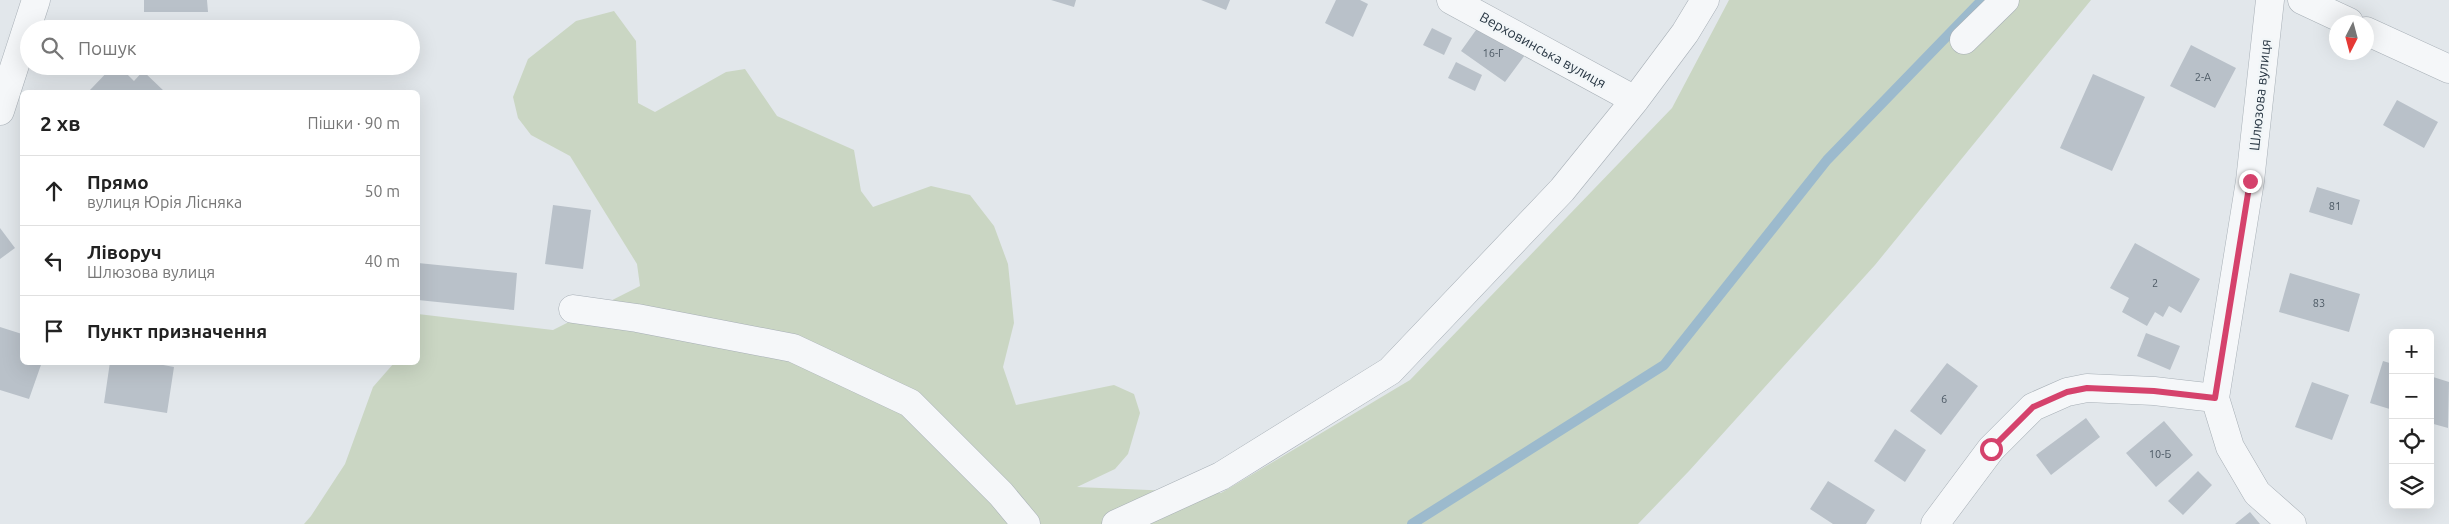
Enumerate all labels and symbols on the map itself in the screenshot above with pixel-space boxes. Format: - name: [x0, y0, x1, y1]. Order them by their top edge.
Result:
- street label: Верховинська вулиця: [1477, 9, 1609, 91]
- north arrow: [2329, 15, 2374, 60]
- street label: Шлюзова вулиця: [2246, 38, 2274, 152]
- house number: 16-Г: [1482, 47, 1504, 59]
- house number: 2-А: [2195, 71, 2212, 83]
- route end: [2239, 170, 2262, 193]
- house number: 81: [2329, 200, 2341, 212]
- house number: 2: [2152, 277, 2158, 289]
- house number: 83: [2313, 297, 2325, 309]
- house number: 6: [1941, 393, 1947, 405]
- route start: [1980, 438, 2003, 461]
- house number: 10-Б: [2149, 448, 2171, 460]

